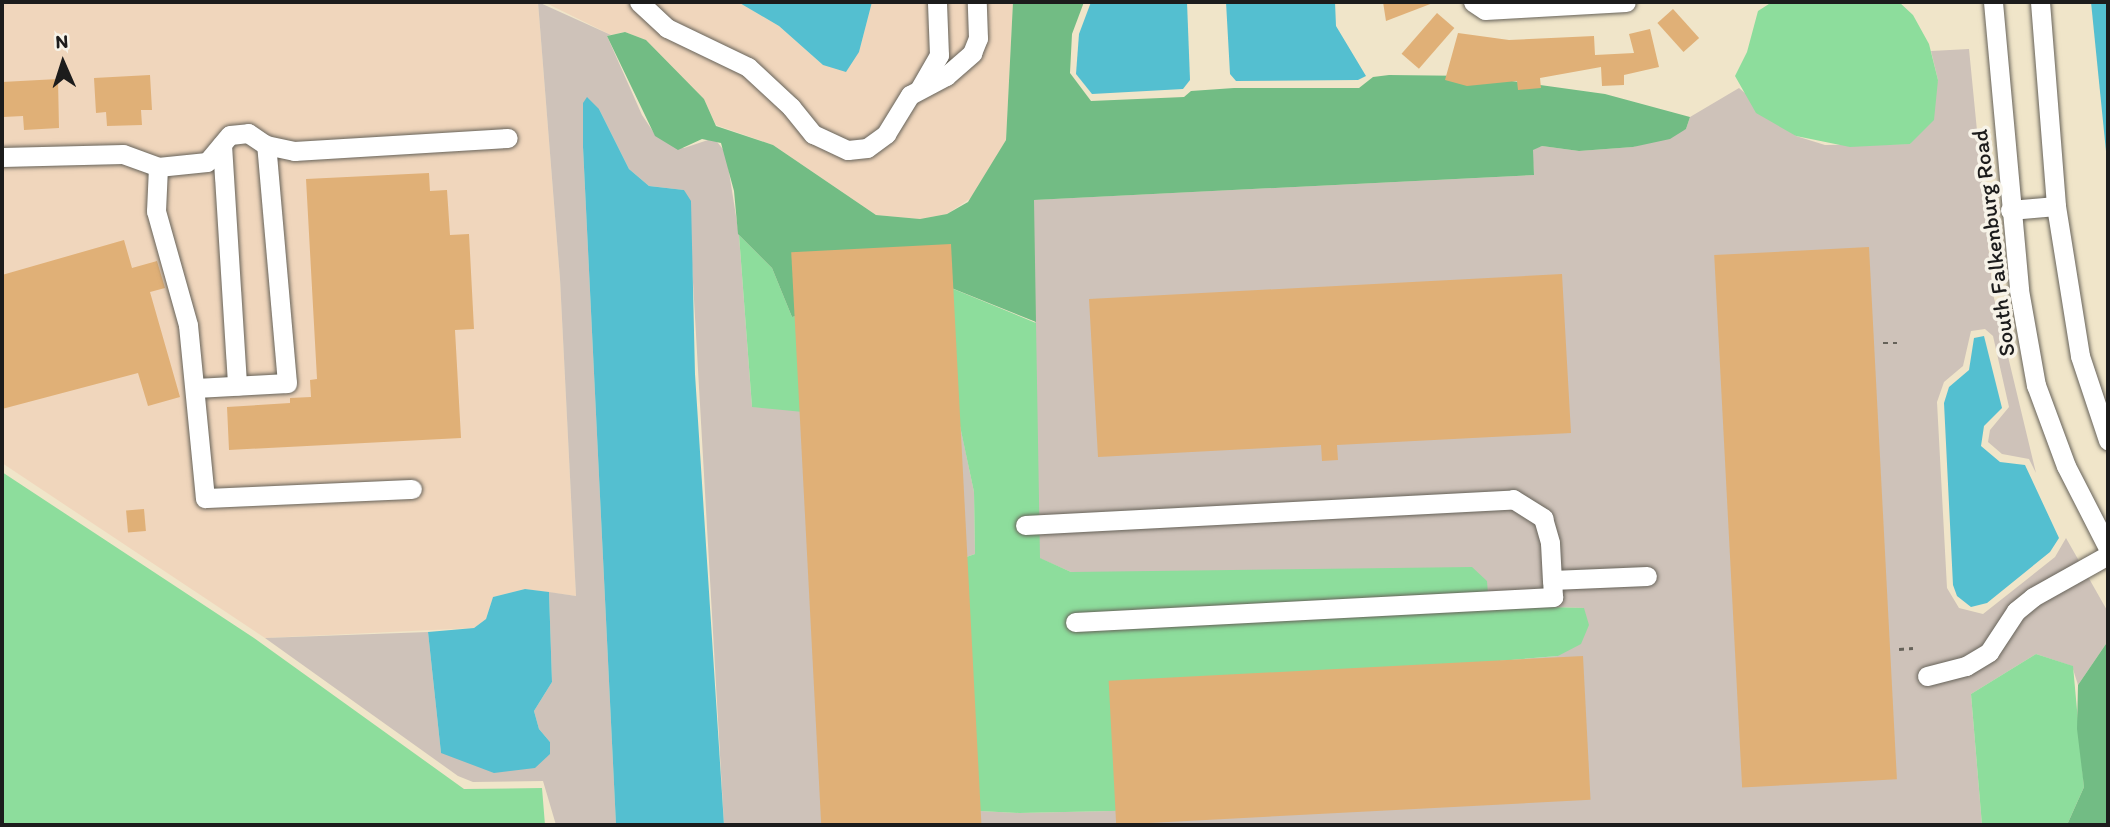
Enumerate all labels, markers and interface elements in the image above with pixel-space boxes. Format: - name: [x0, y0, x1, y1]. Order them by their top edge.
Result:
- north arrow: [28, 28, 98, 98]
- text: N: [55, 30, 69, 53]
- street label: South Falkenburg Road: [1965, 128, 2021, 358]

